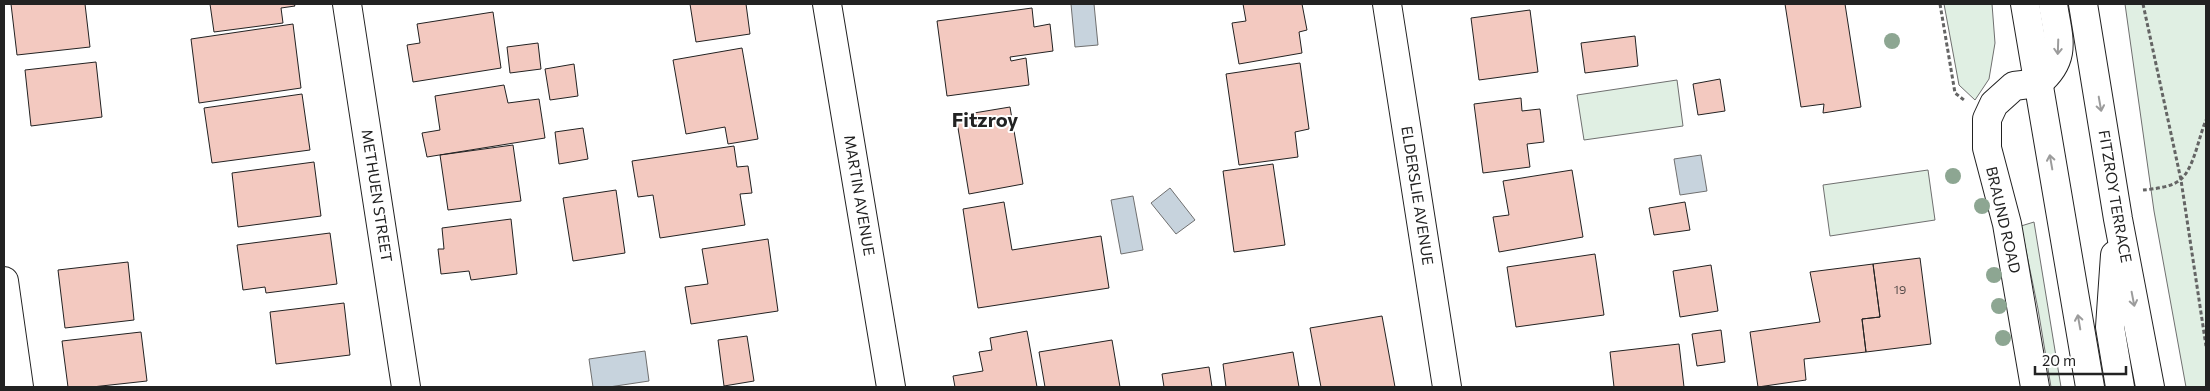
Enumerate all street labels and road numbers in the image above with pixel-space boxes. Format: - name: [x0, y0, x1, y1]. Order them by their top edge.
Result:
- street label: ELDERSLIE AVENUE: [1398, 125, 1438, 266]
- street label: METHUEN STREET: [358, 128, 397, 264]
- street label: FITZROY TERRACE: [2096, 129, 2136, 264]
- street label: MARTIN AVENUE: [841, 133, 879, 257]
- street label: BRAUND ROAD: [1983, 165, 2025, 275]

